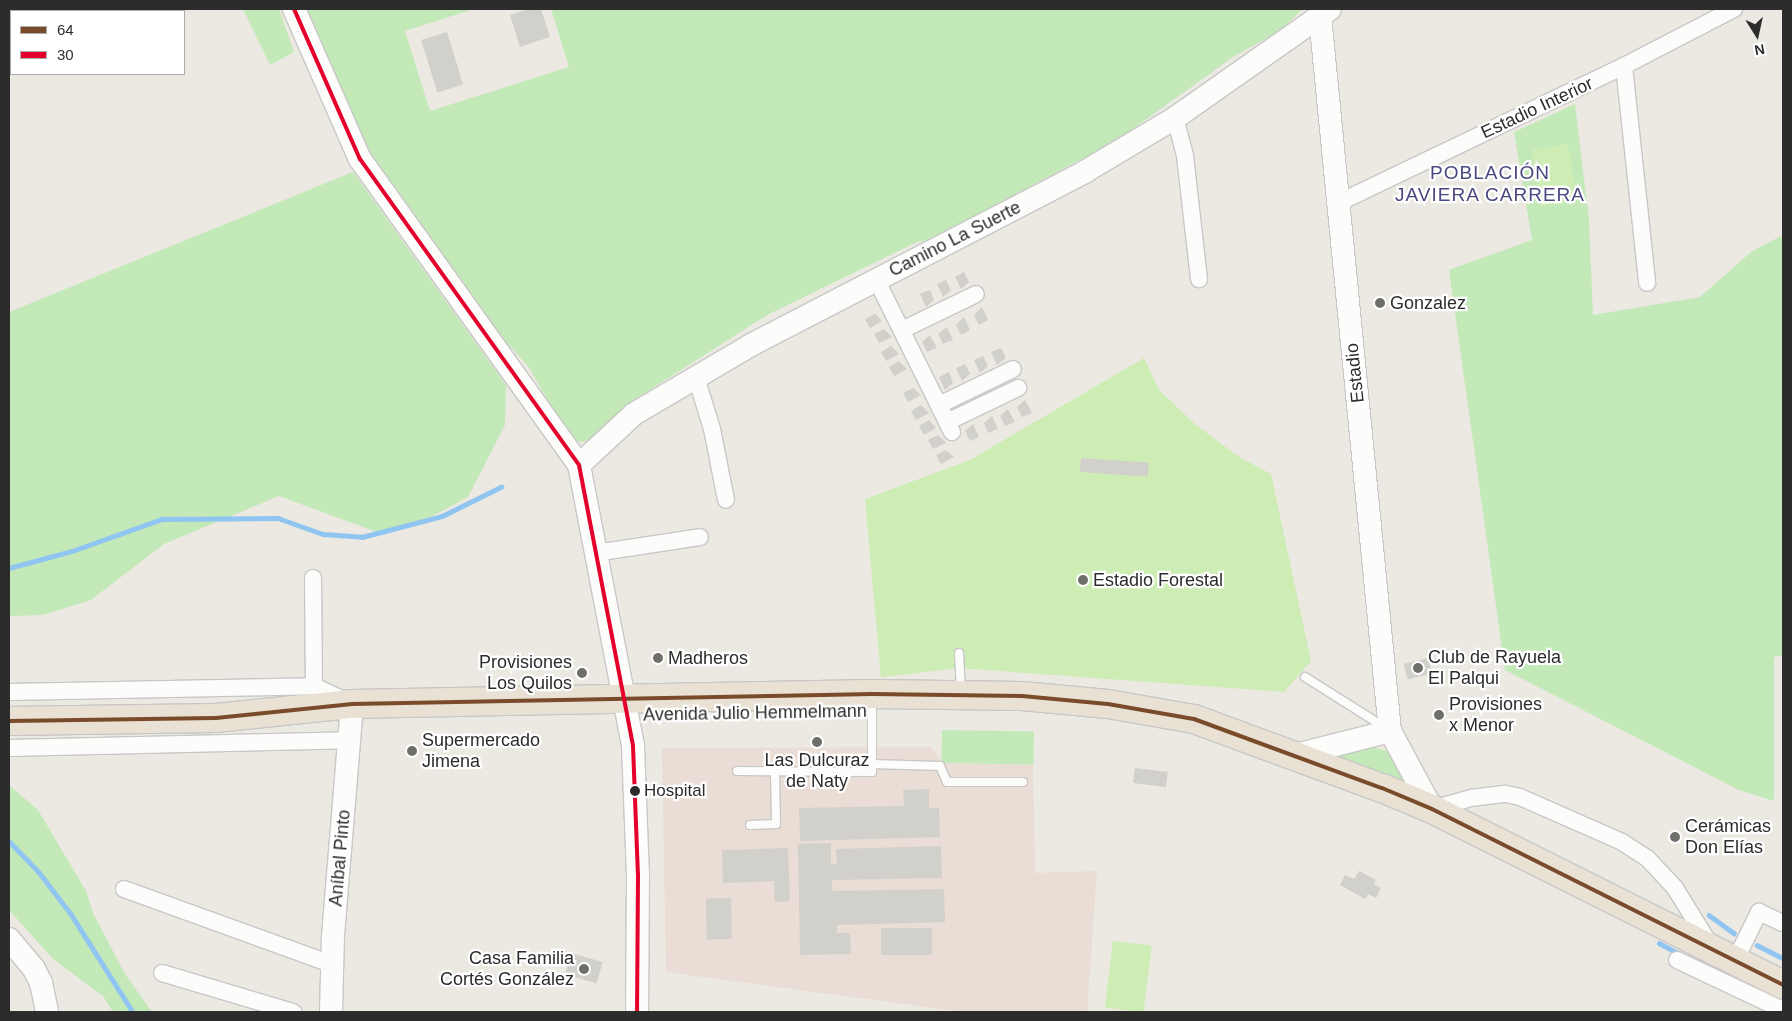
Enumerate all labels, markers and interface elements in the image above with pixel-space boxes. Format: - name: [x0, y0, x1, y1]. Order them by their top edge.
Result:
- legend: [10, 10, 185, 75]
- north arrow: [1732, 10, 1782, 60]
- text: 64: [57, 21, 74, 38]
- text: N: [1753, 41, 1766, 59]
- text: 30: [57, 46, 74, 63]
- street label: Estadio Interior: [1478, 73, 1596, 143]
- district label: POBLACIÓN JAVIERA CARRERA: [1393, 162, 1587, 206]
- street label: Camino La Suerte: [885, 196, 1025, 282]
- place label: Gonzalez: [1390, 292, 1466, 314]
- marker: Gonzalez: [1374, 297, 1386, 309]
- street label: Estadio: [1341, 342, 1369, 404]
- place label: Estadio Forestal: [1093, 569, 1223, 591]
- marker: Estadio Forestal: [1077, 574, 1089, 586]
- place label: Madheros: [668, 647, 748, 669]
- place label: Club de Rayuela El Palqui: [1428, 647, 1561, 690]
- place label: Provisiones Los Quilos: [479, 652, 572, 694]
- marker: Madheros: [652, 652, 664, 664]
- marker: Club de Rayuela El Palqui: [1412, 662, 1424, 674]
- marker: Provisiones Los Quilos: [576, 667, 588, 679]
- place label: Provisiones x Menor: [1449, 694, 1542, 736]
- street label: Avenida Julio Hemmelmann: [643, 700, 867, 726]
- marker: Provisiones x Menor: [1433, 709, 1445, 721]
- place label: Supermercado Jimena: [422, 730, 540, 772]
- marker: Las Dulcuraz de Naty: [811, 736, 823, 748]
- marker: Supermercado Jimena: [406, 745, 418, 757]
- place label: Las Dulcuraz de Naty: [764, 750, 870, 792]
- place label: Hospital: [644, 781, 705, 801]
- marker: Hospital: [630, 786, 640, 796]
- street label: Aníbal Pinto: [325, 809, 355, 907]
- place label: Cerámicas Don Elías: [1685, 816, 1771, 859]
- marker: Cerámicas Don Elías: [1669, 831, 1681, 843]
- place label: Casa Familia Cortés González: [440, 948, 574, 991]
- marker: Casa Familia Cortés González: [578, 963, 590, 975]

